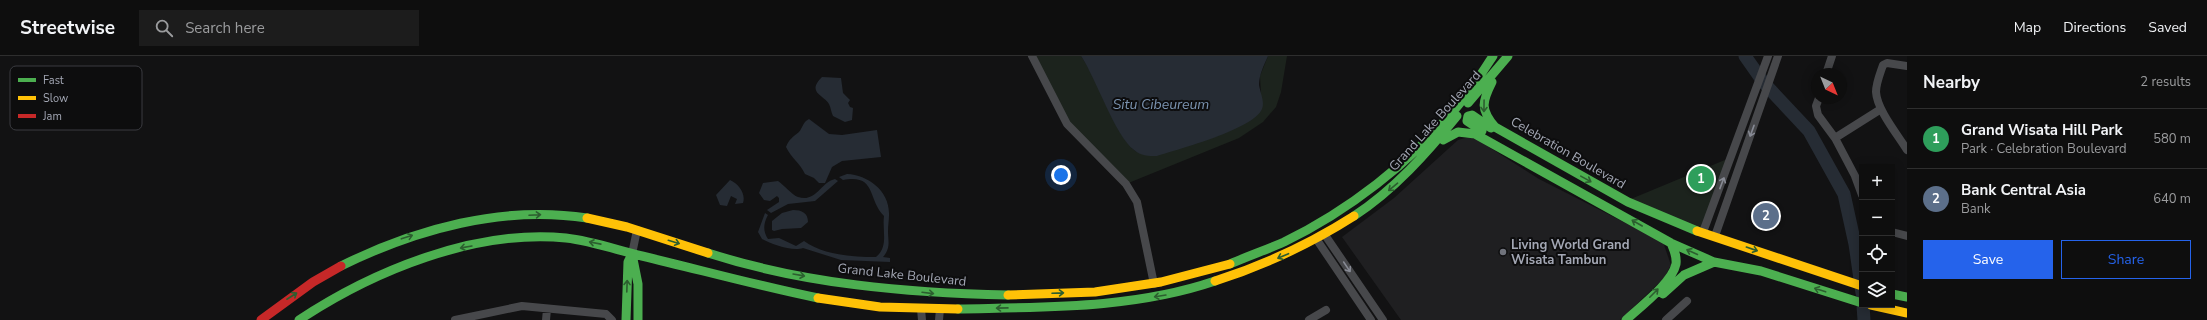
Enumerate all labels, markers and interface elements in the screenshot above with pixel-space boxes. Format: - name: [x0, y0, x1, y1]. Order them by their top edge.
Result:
- search box: [139, 10, 419, 46]
- text: Streetwise: [20, 15, 115, 41]
- icon: search: [153, 17, 175, 39]
- text: Search here: [185, 18, 265, 38]
- text: Map: [2014, 18, 2041, 37]
- text: Directions: [2063, 18, 2126, 37]
- text: Saved: [2148, 18, 2187, 37]
- legend: [10, 66, 142, 130]
- street label: Grand Lake Boulevard: [1385, 67, 1485, 175]
- north arrow: [1811, 68, 1847, 104]
- text: Nearby: [1923, 71, 1980, 94]
- text: Fast: [43, 73, 64, 88]
- text: 2 results: [2140, 73, 2191, 91]
- text: Slow: [43, 91, 68, 106]
- water label: Situ Cibeureum: [1113, 95, 1209, 114]
- one-way arrow: [1480, 100, 1488, 113]
- text: Jam: [42, 109, 62, 124]
- street label: Celebration Boulevard: [1507, 113, 1629, 193]
- text: Grand Wisata Hill Park: [1961, 120, 2123, 140]
- one-way arrow: [1747, 125, 1755, 137]
- text: 1: [1932, 130, 1940, 148]
- text: 580 m: [2153, 130, 2191, 148]
- text: Park · Celebration Boulevard: [1961, 140, 2127, 158]
- pin: 1: [1688, 164, 1714, 194]
- map controls: [1859, 164, 1895, 308]
- button: +: [1859, 164, 1895, 200]
- your location: [1051, 165, 1071, 185]
- one-way arrow: [1580, 176, 1592, 184]
- one-way arrow: [1718, 177, 1726, 189]
- text: Bank Central Asia: [1961, 180, 2086, 200]
- one-way arrow: [1387, 183, 1398, 192]
- text: 2: [1932, 190, 1940, 208]
- text: 640 m: [2153, 190, 2191, 208]
- button: −: [1859, 200, 1895, 236]
- text: Bank: [1961, 200, 1991, 218]
- pin: 2: [1753, 201, 1779, 231]
- one-way arrow: [528, 211, 541, 218]
- one-way arrow: [1631, 219, 1643, 227]
- one-way arrow: [401, 232, 413, 240]
- place label: Living World Grand Wisata Tambun: [1511, 236, 1630, 269]
- button: locate: [1859, 236, 1895, 272]
- one-way arrow: [589, 238, 602, 246]
- one-way arrow: [668, 238, 680, 246]
- button: Save: [1923, 240, 2053, 279]
- button: Share: [2061, 240, 2191, 279]
- one-way arrow: [460, 243, 473, 251]
- one-way arrow: [1745, 245, 1757, 253]
- marker: Living World Grand Wisata Tambun: [1498, 247, 1508, 257]
- one-way arrow: [1687, 248, 1699, 256]
- one-way arrow: [1277, 253, 1289, 260]
- street label: Grand Lake Boulevard: [837, 259, 967, 291]
- one-way arrow: [1343, 262, 1351, 273]
- one-way arrow: [793, 271, 806, 279]
- button: layers: [1859, 272, 1895, 308]
- one-way arrow: [623, 280, 631, 293]
- one-way arrow: [1815, 286, 1827, 294]
- one-way arrow: [1649, 288, 1659, 297]
- one-way arrow: [921, 289, 934, 296]
- one-way arrow: [1051, 289, 1064, 297]
- one-way arrow: [286, 292, 297, 300]
- one-way arrow: [1154, 292, 1167, 300]
- one-way arrow: [996, 304, 1009, 312]

